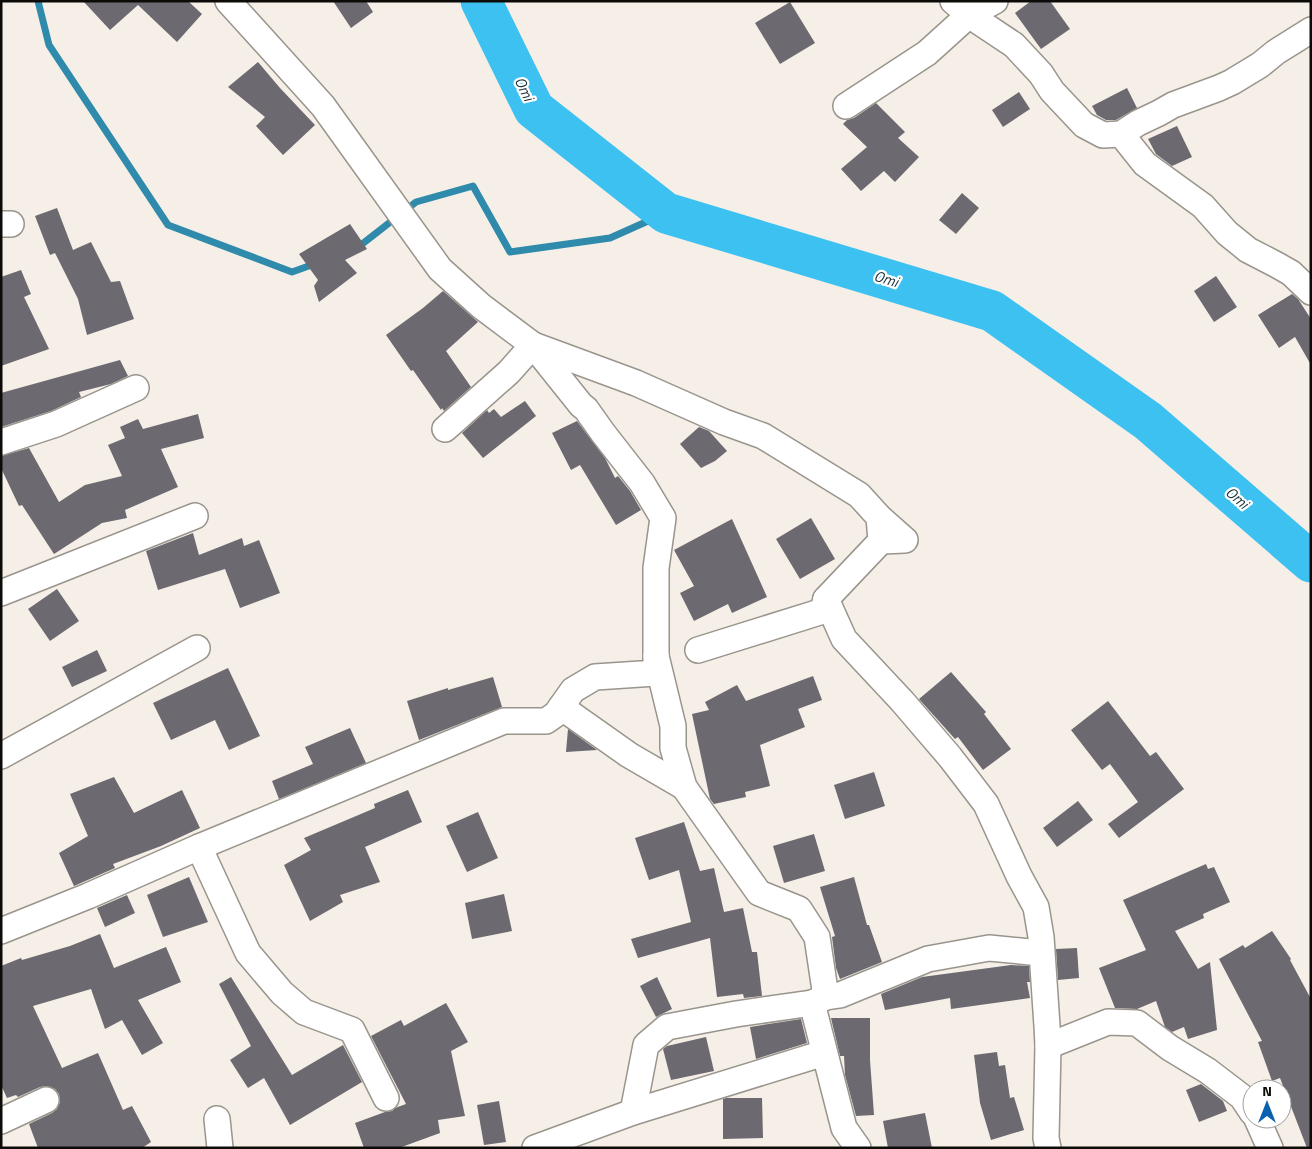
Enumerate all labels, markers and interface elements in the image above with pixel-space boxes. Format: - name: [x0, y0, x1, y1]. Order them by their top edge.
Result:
- water label: Omi: [509, 73, 541, 106]
- water label: Omi: [871, 264, 903, 294]
- water label: Omi: [1221, 481, 1255, 515]
- north arrow: [1242, 1079, 1292, 1129]
- text: N: [1262, 1080, 1272, 1101]

